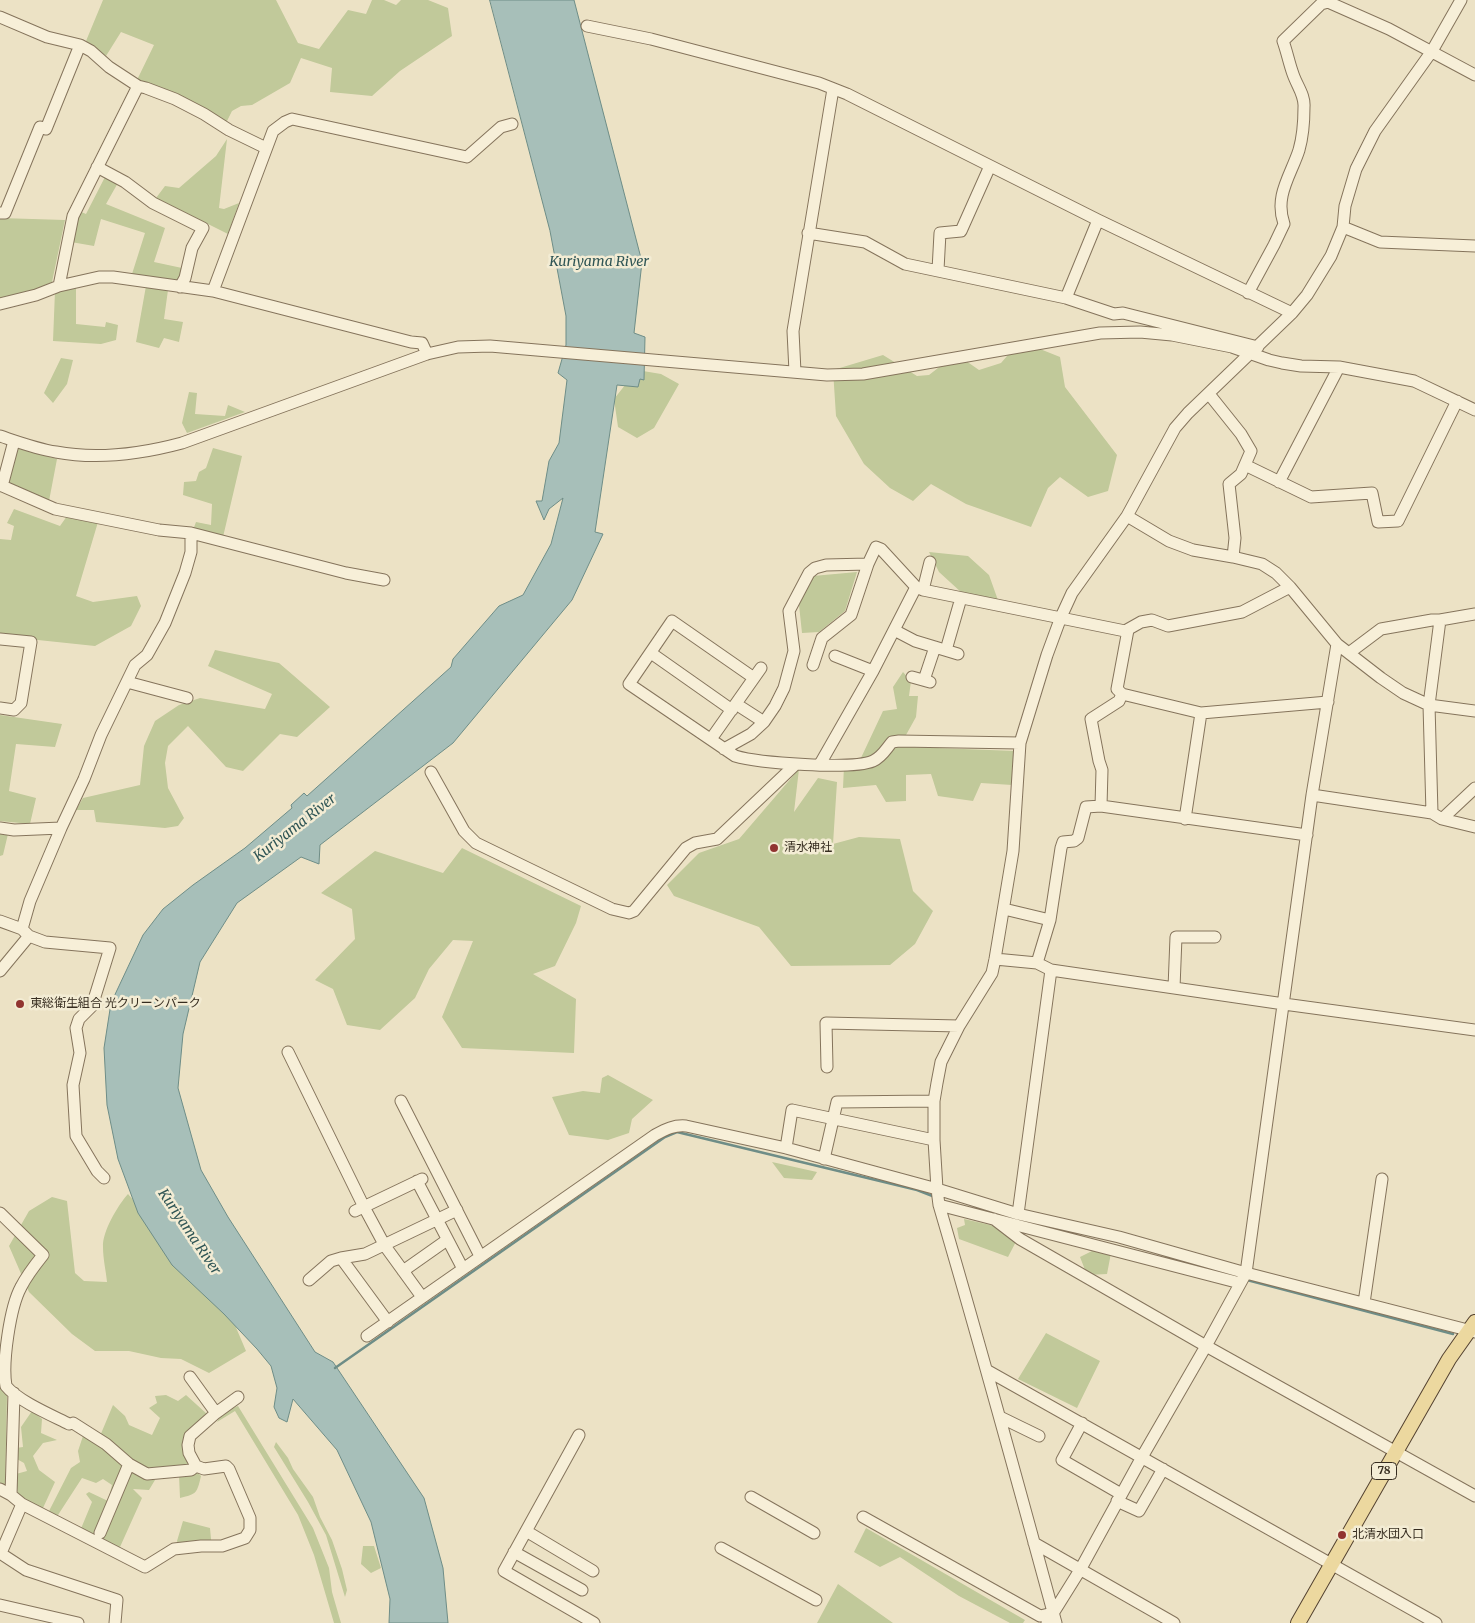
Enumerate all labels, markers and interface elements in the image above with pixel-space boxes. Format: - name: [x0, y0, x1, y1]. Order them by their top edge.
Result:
- water label: Kuriyama River: [549, 254, 649, 270]
- water label: Kuriyama River: [251, 791, 339, 865]
- place label: 清水神社: [784, 841, 832, 855]
- marker: 清水神社: [768, 842, 780, 854]
- place label: 東総衛生組合 光クリーンパーク: [30, 997, 201, 1011]
- marker: 東総衛生組合 光クリーンパーク: [14, 998, 26, 1010]
- water label: Kuriyama River: [154, 1186, 224, 1278]
- road number: 78: [1372, 1462, 1396, 1480]
- place label: 北清水団入口: [1352, 1528, 1424, 1542]
- marker: 北清水団入口: [1336, 1529, 1348, 1541]

